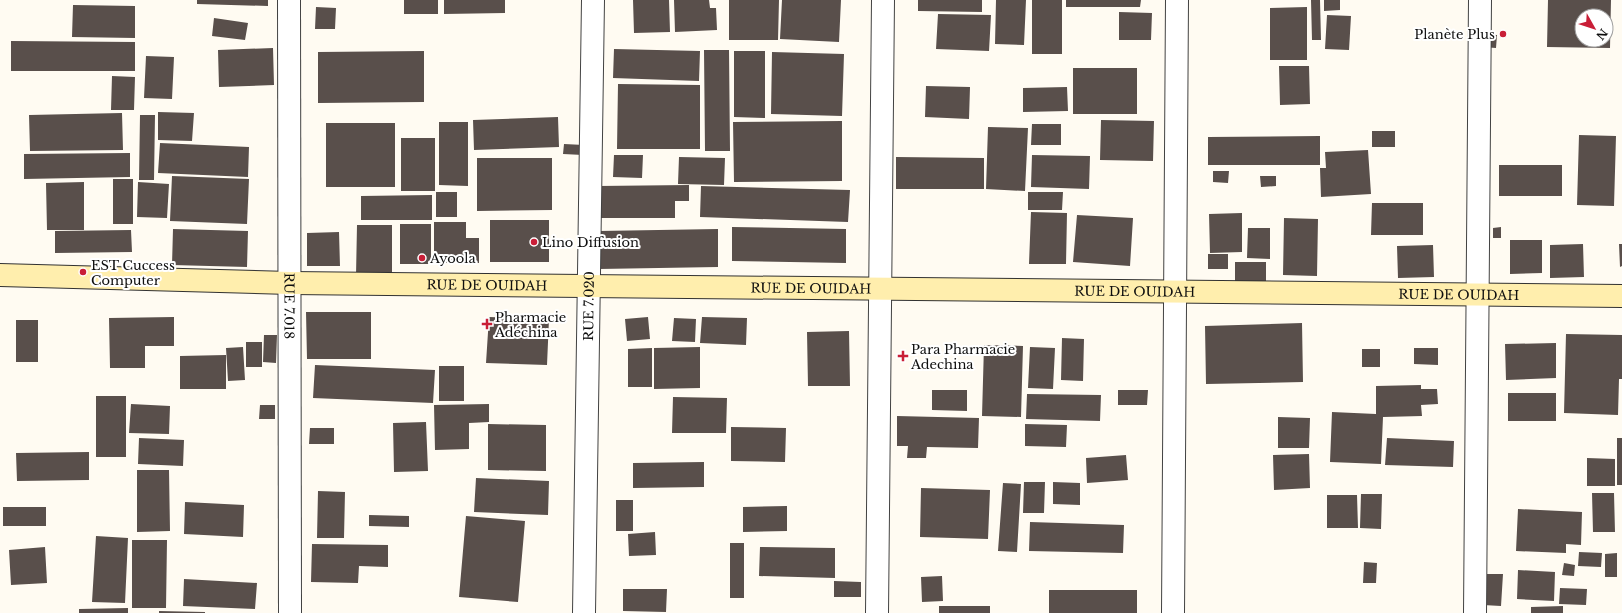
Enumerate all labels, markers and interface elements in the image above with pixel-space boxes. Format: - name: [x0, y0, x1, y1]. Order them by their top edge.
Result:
- north arrow: [1574, 8, 1614, 48]
- place label: Planète Plus: [1414, 26, 1495, 43]
- text: N: [1593, 26, 1610, 43]
- marker: Planète Plus: [1498, 29, 1508, 39]
- place label: Lino Diffusion: [542, 234, 639, 251]
- marker: Lino Diffusion: [529, 237, 539, 247]
- place label: Ayoola: [429, 250, 477, 267]
- marker: Ayoola: [417, 253, 427, 263]
- place label: EST Cuccess Computer: [91, 257, 175, 289]
- marker: EST Cuccess Computer: [78, 267, 88, 277]
- street label: RUE 7.020: [579, 271, 598, 341]
- street label: RUE 7.018: [281, 273, 298, 339]
- street label: RUE DE OUIDAH: [426, 276, 547, 294]
- street label: RUE DE OUIDAH: [750, 279, 871, 297]
- street label: RUE DE OUIDAH: [1074, 282, 1195, 300]
- street label: RUE DE OUIDAH: [1398, 285, 1519, 303]
- place label: Pharmacie Adéchina: [494, 309, 566, 341]
- marker: Pharmacie Adéchina: [482, 319, 492, 329]
- place label: Para Pharmacie Adechina: [910, 341, 1015, 373]
- marker: Para Pharmacie Adechina: [898, 351, 908, 361]

